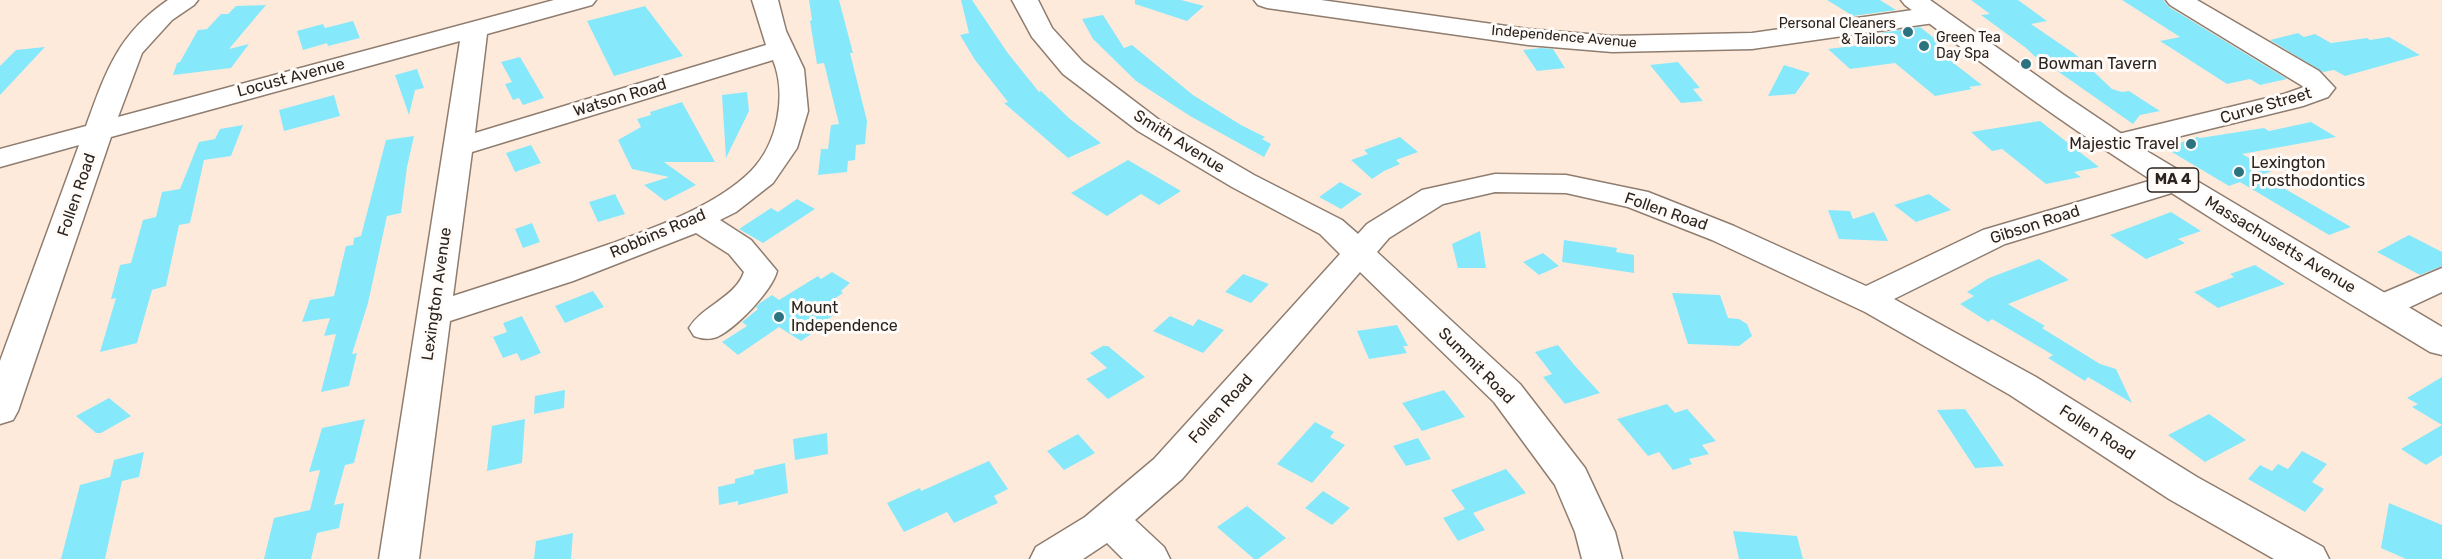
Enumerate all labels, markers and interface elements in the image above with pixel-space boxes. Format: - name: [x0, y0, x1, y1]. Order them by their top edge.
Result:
- place label: Personal Cleaners & Tailors: [1779, 16, 1896, 48]
- street label: Independence Avenue: [1491, 22, 1637, 52]
- marker: Personal Cleaners & Tailors: [1901, 25, 1915, 39]
- place label: Green Tea Day Spa: [1936, 30, 2001, 62]
- marker: Green Tea Day Spa: [1917, 39, 1931, 53]
- street label: Locust Avenue: [235, 54, 347, 102]
- place label: Bowman Tavern: [2038, 54, 2157, 74]
- marker: Bowman Tavern: [2019, 57, 2033, 71]
- street label: Watson Road: [571, 75, 669, 121]
- street label: Curve Street: [2218, 84, 2314, 128]
- street label: Smith Avenue: [1130, 106, 1228, 178]
- place label: Majestic Travel: [2069, 134, 2179, 154]
- marker: Majestic Travel: [2184, 137, 2198, 151]
- street label: Follen Road: [54, 151, 100, 239]
- place label: Lexington Prosthodontics: [2251, 153, 2365, 191]
- marker: Lexington Prosthodontics: [2232, 165, 2246, 179]
- road number: MA 4: [2148, 168, 2198, 192]
- street label: Follen Road: [1622, 189, 1710, 235]
- street label: Massachusetts Avenue: [2201, 192, 2359, 298]
- street label: Gibson Road: [1988, 201, 2082, 249]
- street label: Robbins Road: [607, 205, 709, 263]
- street label: Lexington Avenue: [418, 226, 456, 362]
- place label: Mount Independence: [791, 298, 898, 336]
- marker: Mount Independence: [772, 310, 786, 324]
- street label: Summit Road: [1434, 324, 1518, 408]
- street label: Follen Road: [1185, 370, 1257, 448]
- street label: Follen Road: [2055, 401, 2139, 465]

